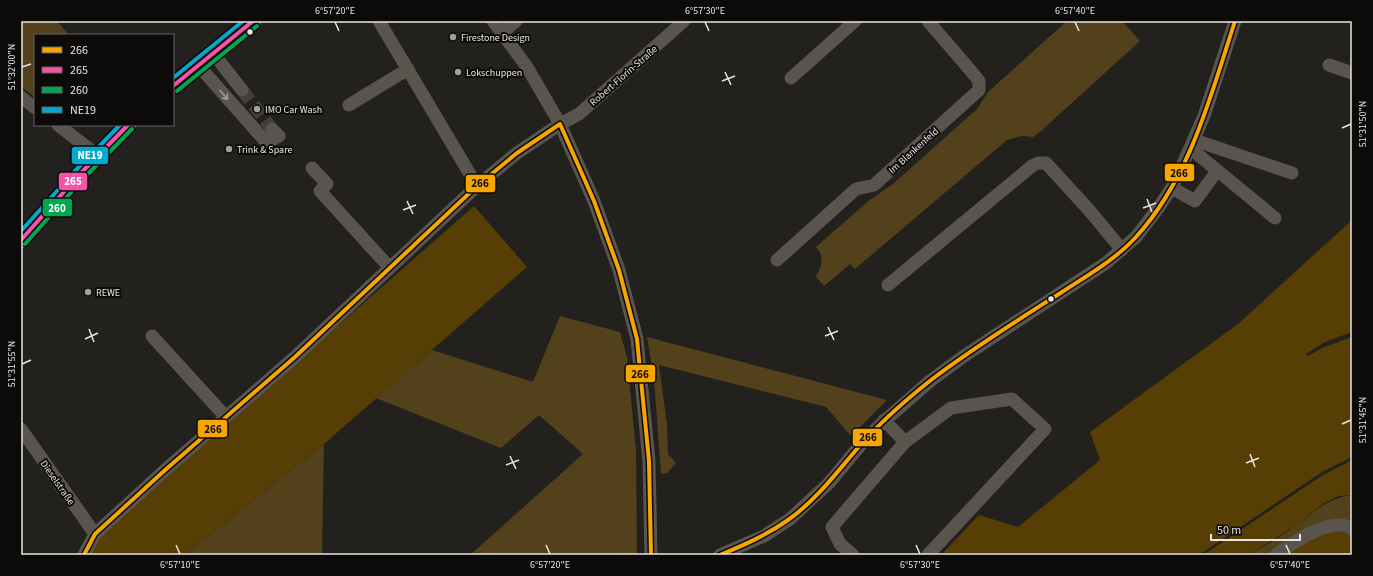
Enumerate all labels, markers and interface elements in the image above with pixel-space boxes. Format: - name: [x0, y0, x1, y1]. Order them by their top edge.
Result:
- text: 6°57'20"E: [315, 4, 355, 18]
- text: 6°57'30"E: [685, 4, 725, 18]
- text: 6°57'40"E: [1055, 4, 1095, 18]
- unlabelled marker: [245, 27, 255, 37]
- place label: Firestone Design: [461, 31, 530, 45]
- marker: Firestone Design: [448, 32, 458, 42]
- legend: [34, 34, 174, 126]
- text: 266: [70, 42, 88, 59]
- street label: Robert-Florin-Straße: [587, 42, 661, 109]
- text: 51°32'00"N: [5, 44, 19, 90]
- text: 265: [70, 62, 88, 79]
- place label: Lokschuppen: [466, 66, 522, 80]
- marker: Lokschuppen: [453, 67, 463, 77]
- text: 260: [70, 82, 88, 99]
- one-way arrow: [219, 89, 228, 100]
- text: 51°31'50"N: [1356, 101, 1370, 147]
- text: NE19: [70, 102, 96, 119]
- place label: IMO Car Wash: [265, 103, 322, 117]
- marker: IMO Car Wash: [252, 104, 262, 114]
- street label: Im Blankenfeld: [886, 124, 942, 177]
- place label: Trink & Spare: [237, 143, 292, 157]
- marker: Trink & Spare: [224, 144, 234, 154]
- line badge: NE19: [71, 146, 109, 165]
- text: NE19: [78, 148, 103, 163]
- line badge: 266: [1164, 163, 1195, 182]
- text: 266: [1170, 166, 1188, 181]
- line badge: 265: [58, 172, 88, 191]
- text: 265: [64, 174, 82, 189]
- line badge: 266: [465, 174, 496, 193]
- text: 266: [471, 176, 489, 191]
- line badge: 260: [42, 198, 73, 217]
- text: 260: [48, 201, 66, 216]
- place label: REWE: [96, 286, 120, 300]
- marker: REWE: [83, 287, 93, 297]
- unlabelled marker: [1046, 294, 1056, 304]
- text: 51°31'55"N: [5, 341, 19, 387]
- line badge: 266: [625, 364, 656, 383]
- text: 266: [631, 367, 649, 382]
- text: 51°31'45"N: [1356, 397, 1370, 443]
- line badge: 266: [197, 419, 228, 438]
- text: 266: [204, 422, 222, 437]
- line badge: 266: [852, 428, 883, 447]
- text: 266: [859, 430, 877, 445]
- street label: Dieselstraße: [37, 457, 78, 508]
- scale bar: [1211, 516, 1300, 542]
- text: 50 m: [1217, 522, 1241, 539]
- text: 6°57'10"E: [160, 558, 200, 572]
- text: 6°57'20"E: [530, 558, 570, 572]
- text: 6°57'30"E: [900, 558, 940, 572]
- text: 6°57'40"E: [1270, 558, 1310, 572]

